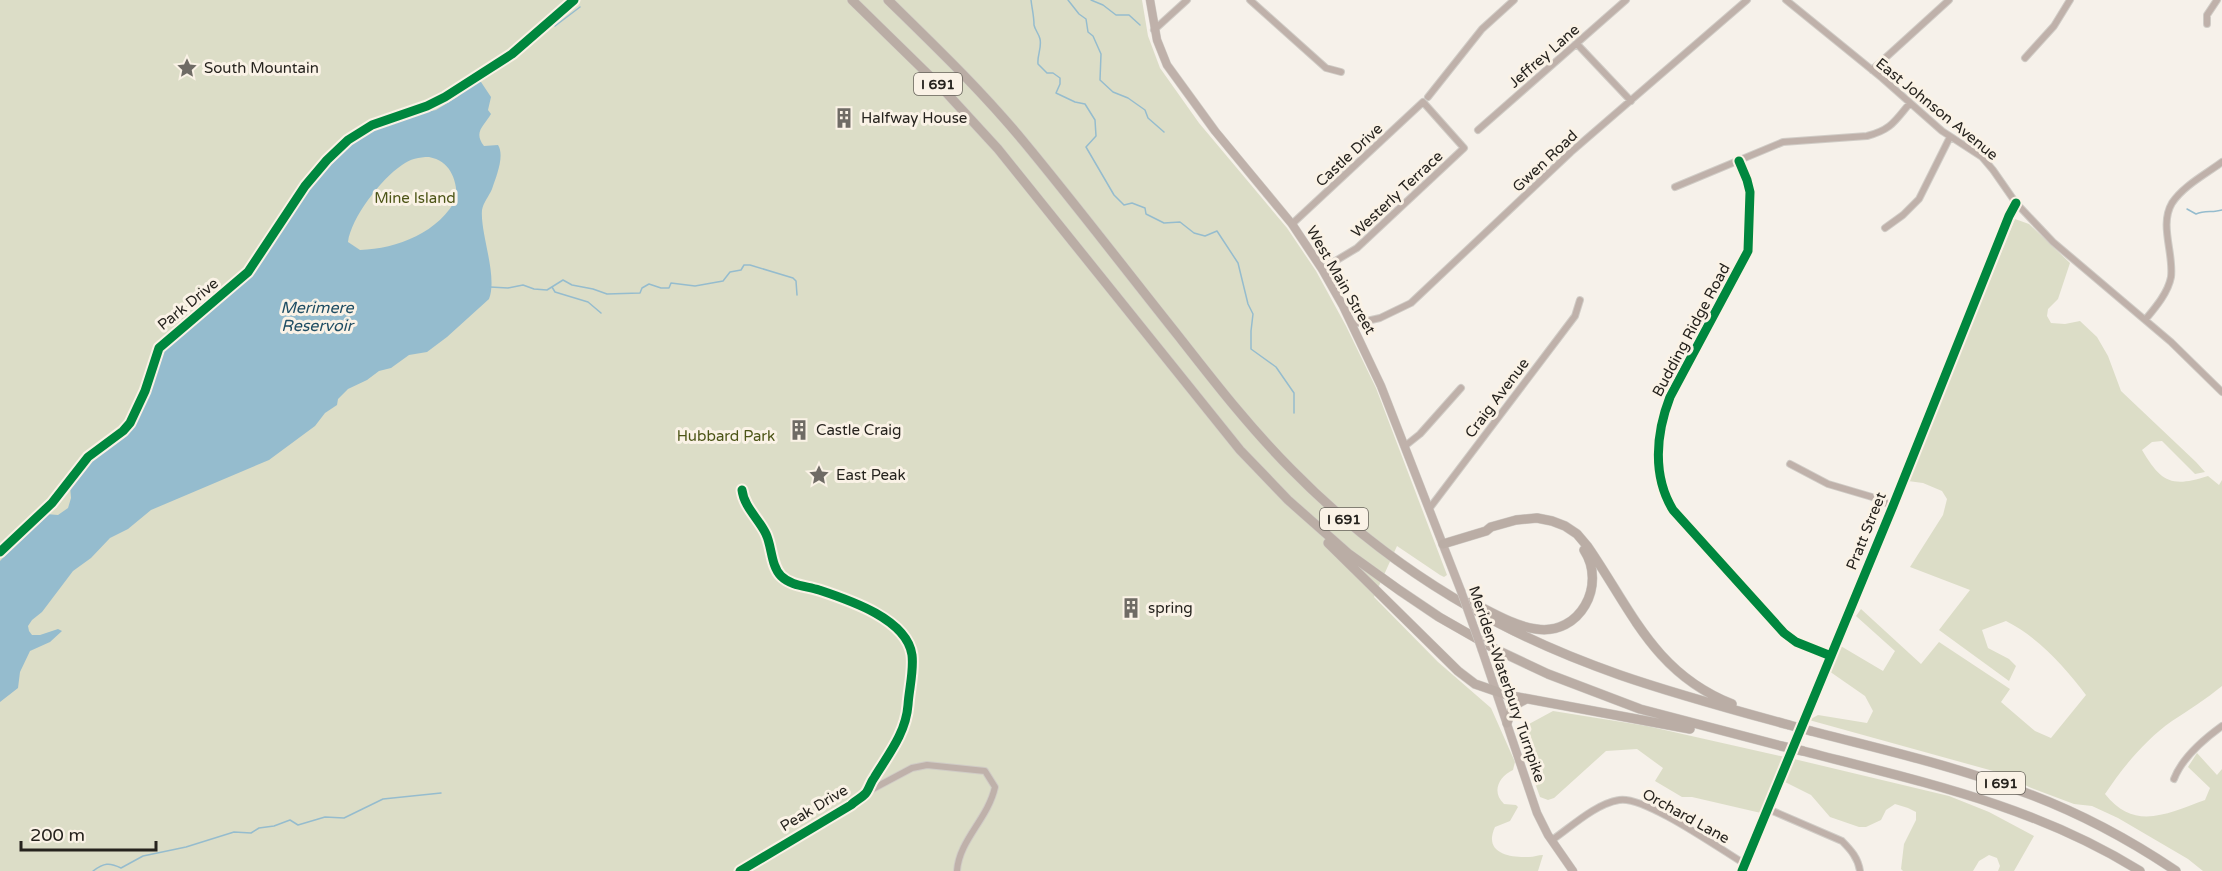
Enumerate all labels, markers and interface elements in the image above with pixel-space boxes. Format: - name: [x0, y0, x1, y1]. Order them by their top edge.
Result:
- street label: Jeffrey Lane: [1505, 20, 1583, 92]
- street label: East Johnson Avenue: [1872, 54, 2002, 164]
- place icon: South Mountain: [175, 56, 199, 80]
- place label: South Mountain: [204, 59, 319, 77]
- road number: I 691: [914, 73, 962, 95]
- building icon: Halfway House: [832, 106, 856, 130]
- place label: Halfway House: [861, 109, 967, 127]
- street label: Castle Drive: [1312, 120, 1386, 190]
- street label: Gwen Road: [1509, 126, 1581, 196]
- street label: Westerly Terrace: [1347, 147, 1447, 241]
- park label: Mine Island: [374, 189, 456, 207]
- street label: West Main Street: [1303, 223, 1380, 338]
- street label: Budding Ridge Road: [1648, 260, 1734, 400]
- street label: Park Drive: [154, 274, 222, 334]
- water label: Merimere Reservoir: [280, 298, 355, 336]
- street label: Craig Avenue: [1461, 355, 1533, 441]
- building icon: Castle Craig: [787, 418, 811, 442]
- place label: Castle Craig: [816, 421, 902, 439]
- park label: Hubbard Park: [677, 427, 775, 445]
- place icon: East Peak: [807, 463, 831, 487]
- place label: East Peak: [836, 466, 906, 484]
- street label: Pratt Street: [1842, 489, 1890, 572]
- road number: I 691: [1320, 508, 1368, 530]
- street label: Meriden-Waterbury Turnpike: [1465, 583, 1549, 785]
- building icon: spring: [1119, 596, 1143, 620]
- place label: spring: [1148, 599, 1193, 617]
- road number: I 691: [1977, 772, 2025, 794]
- street label: Peak Drive: [777, 781, 851, 835]
- street label: Orchard Lane: [1639, 785, 1733, 847]
- scale bar: [21, 814, 156, 852]
- text: 200 m: [30, 824, 85, 846]

